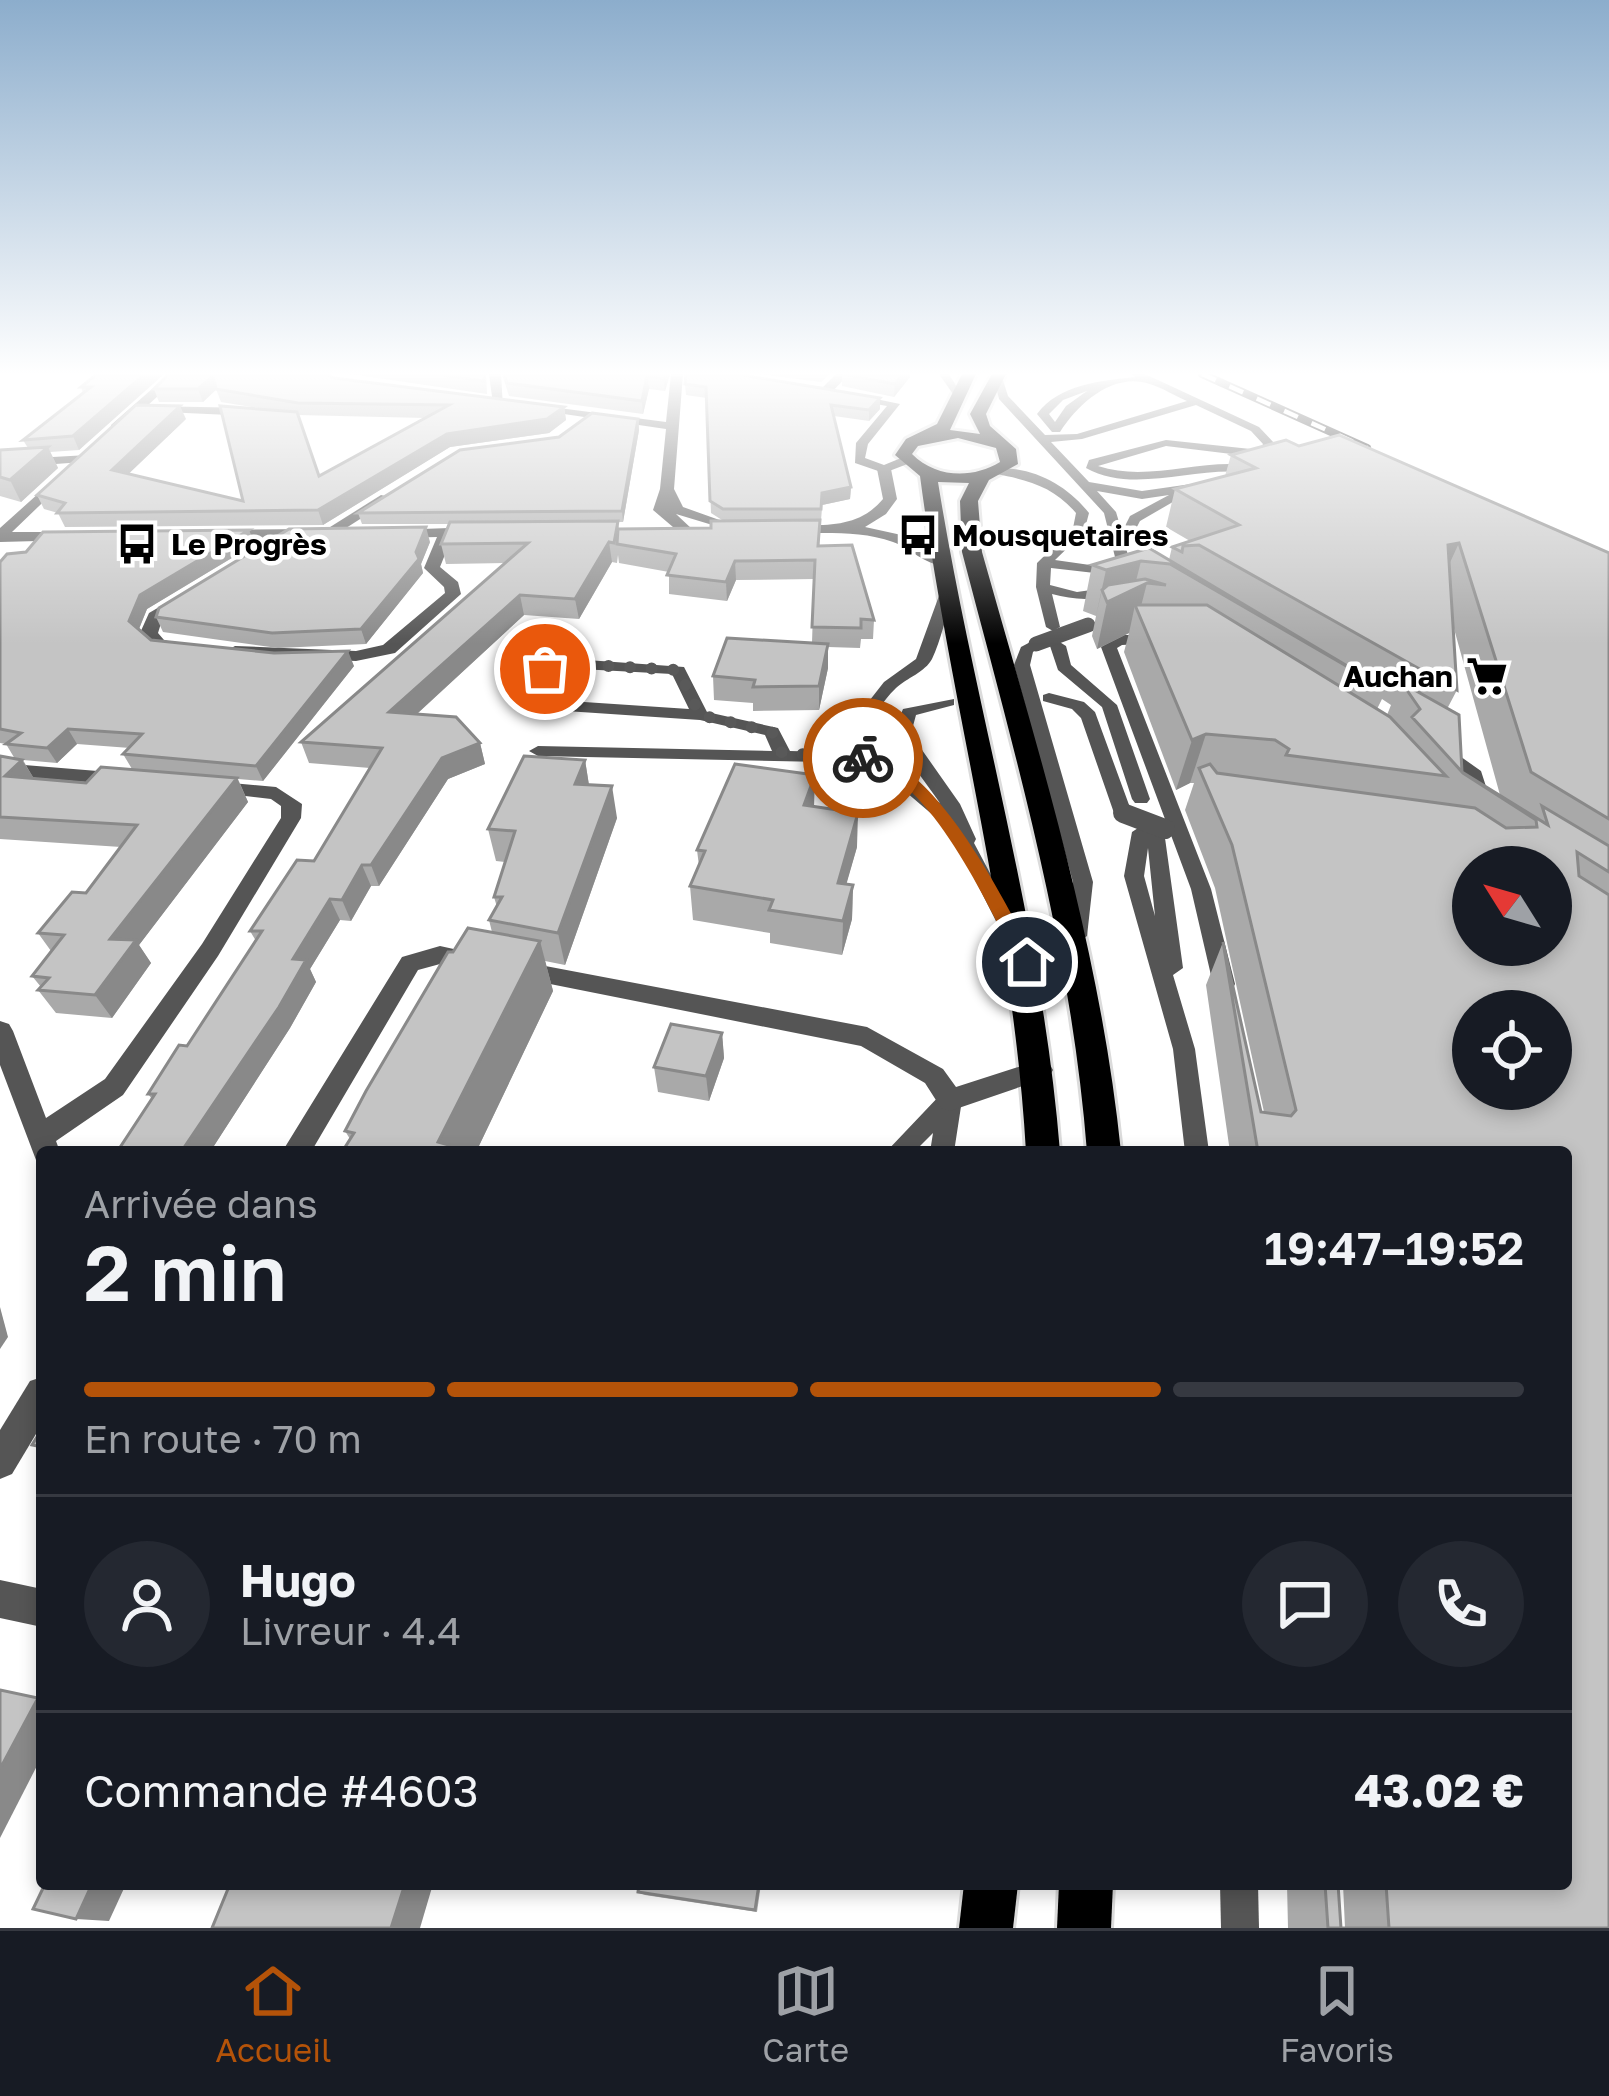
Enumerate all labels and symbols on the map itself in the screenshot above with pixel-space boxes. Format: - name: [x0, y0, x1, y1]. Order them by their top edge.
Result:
- bus stop icon: Mousquetaires: [895, 512, 941, 558]
- place label: Mousquetaires: [952, 517, 1169, 553]
- bus stop icon: Le Progrès: [114, 521, 160, 567]
- place label: Le Progrès: [171, 526, 327, 562]
- pin: [494, 618, 596, 720]
- supermarket icon: Auchan: [1464, 653, 1510, 699]
- place label: Auchan: [1343, 658, 1453, 694]
- courier: [803, 698, 923, 818]
- north arrow: [1452, 846, 1572, 966]
- pin: [976, 911, 1078, 1013]

